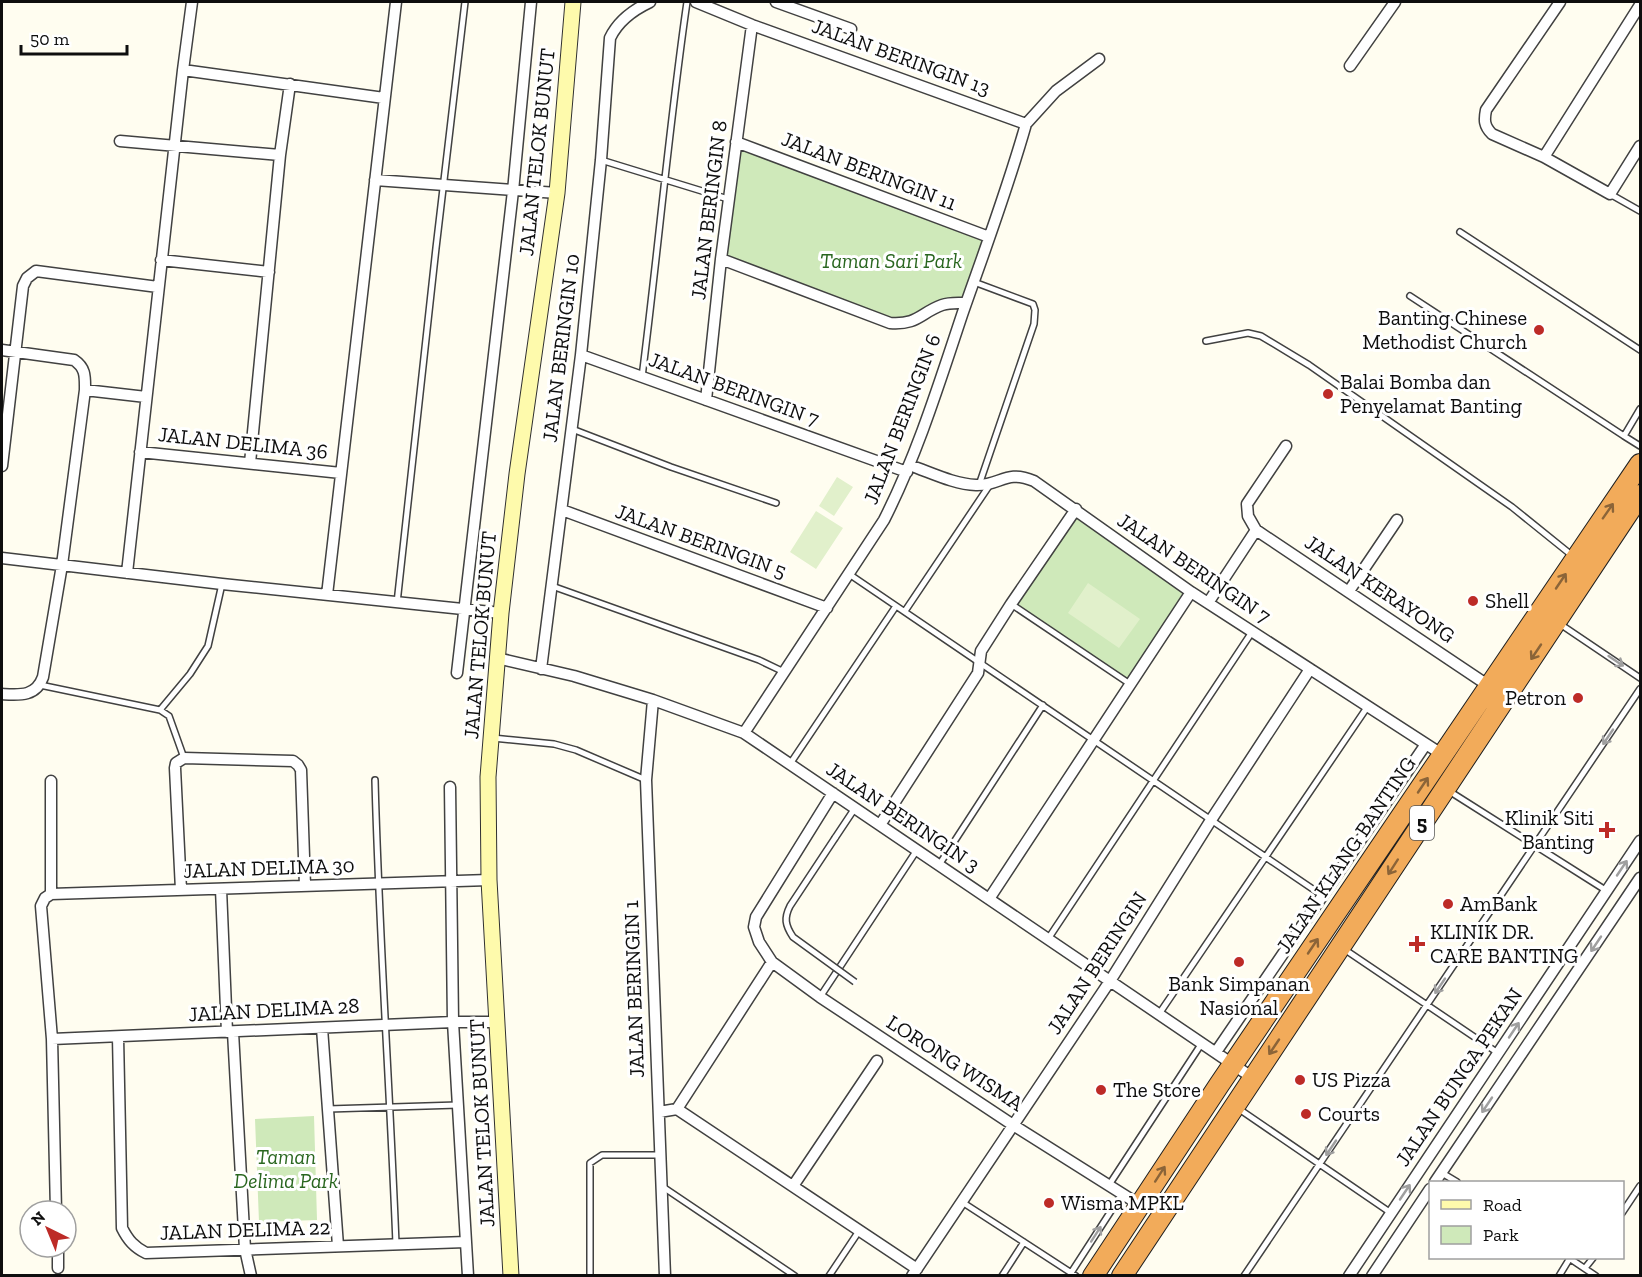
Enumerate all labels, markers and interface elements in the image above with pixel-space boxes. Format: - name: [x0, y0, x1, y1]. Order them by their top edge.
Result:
- street label: JALAN BERINGIN 13: [809, 13, 994, 100]
- scale bar: [21, 18, 128, 56]
- text: 50 m: [30, 28, 70, 50]
- street label: JALAN TELOK BUNUT: [513, 47, 560, 257]
- street label: JALAN BERINGIN 8: [685, 119, 732, 301]
- street label: JALAN BERINGIN 11: [778, 126, 960, 215]
- park label: Taman Sari Park: [820, 248, 962, 273]
- street label: JALAN BERINGIN 10: [537, 252, 584, 444]
- place label: Banting Chinese Methodist Church: [1362, 305, 1527, 354]
- marker: Banting Chinese Methodist Church: [1532, 323, 1546, 337]
- street label: JALAN BERINGIN 6: [858, 330, 946, 508]
- street label: JALAN BERINGIN 7: [646, 346, 823, 431]
- place label: Balai Bomba dan Penyelamat Banting: [1340, 369, 1522, 418]
- marker: Balai Bomba dan Penyelamat Banting: [1321, 387, 1335, 401]
- street label: JALAN DELIMA 36: [157, 421, 329, 464]
- street label: JALAN BERINGIN 5: [612, 498, 790, 583]
- one-way arrow: [1602, 503, 1614, 520]
- street label: JALAN BERINGIN 7: [1113, 507, 1276, 628]
- street label: JALAN KERAYONG: [1301, 529, 1460, 648]
- street label: JALAN TELOK BUNUT: [458, 530, 501, 740]
- one-way arrow: [1555, 573, 1567, 590]
- place label: Shell: [1485, 588, 1529, 613]
- marker: Shell: [1466, 594, 1480, 608]
- one-way arrow: [1529, 643, 1541, 660]
- one-way arrow: [1607, 655, 1623, 667]
- place label: Petron: [1505, 685, 1566, 710]
- marker: Petron: [1571, 691, 1585, 705]
- one-way arrow: [1602, 728, 1614, 745]
- street label: JALAN KLANG BANTING: [1270, 752, 1421, 958]
- street label: JALAN BERINGIN 3: [822, 756, 985, 877]
- one-way arrow: [1417, 777, 1429, 793]
- place label: Klinik Siti Banting: [1505, 805, 1594, 854]
- road number: 5: [1410, 806, 1434, 840]
- marker: Klinik Siti Banting: [1598, 821, 1616, 839]
- street label: JALAN DELIMA 30: [183, 852, 355, 883]
- one-way arrow: [1387, 858, 1399, 875]
- one-way arrow: [1617, 860, 1629, 877]
- street label: JALAN BERINGIN: [1041, 887, 1152, 1039]
- place label: AmBank: [1460, 891, 1538, 916]
- marker: AmBank: [1441, 897, 1455, 911]
- street label: JALAN BERINGIN 1: [618, 900, 649, 1078]
- place label: KLINIK DR. CARE BANTING: [1430, 919, 1578, 968]
- marker: KLINIK DR. CARE BANTING: [1408, 935, 1426, 953]
- one-way arrow: [1590, 935, 1602, 951]
- one-way arrow: [1307, 938, 1319, 955]
- marker: Bank Simpanan Nasional: [1232, 955, 1246, 969]
- place label: Bank Simpanan Nasional: [1168, 971, 1310, 1020]
- one-way arrow: [1434, 977, 1446, 994]
- street label: JALAN BUNGA PEKAN: [1390, 983, 1528, 1171]
- street label: JALAN DELIMA 28: [188, 993, 360, 1026]
- street label: LORONG WISMA: [882, 1009, 1029, 1116]
- street label: JALAN TELOK BUNUT: [464, 1018, 499, 1228]
- one-way arrow: [1508, 1022, 1520, 1039]
- one-way arrow: [1268, 1038, 1280, 1055]
- place label: US Pizza: [1312, 1067, 1391, 1092]
- marker: US Pizza: [1293, 1073, 1307, 1087]
- place label: The Store: [1113, 1077, 1201, 1102]
- marker: The Store: [1094, 1083, 1108, 1097]
- one-way arrow: [1481, 1097, 1493, 1113]
- place label: Courts: [1318, 1101, 1380, 1126]
- marker: Courts: [1299, 1107, 1313, 1121]
- one-way arrow: [1325, 1139, 1337, 1155]
- park label: Taman Delima Park: [234, 1144, 338, 1193]
- one-way arrow: [1154, 1167, 1166, 1183]
- legend: [1429, 1181, 1624, 1259]
- one-way arrow: [1400, 1184, 1412, 1201]
- place label: Wisma MPKL: [1061, 1190, 1184, 1215]
- text: Road: [1483, 1194, 1522, 1216]
- marker: Wisma MPKL: [1042, 1196, 1056, 1210]
- north arrow: [18, 1199, 78, 1259]
- text: N: [27, 1207, 49, 1229]
- street label: JALAN DELIMA 22: [159, 1214, 331, 1245]
- text: Park: [1483, 1224, 1519, 1246]
- one-way arrow: [1089, 1226, 1102, 1243]

